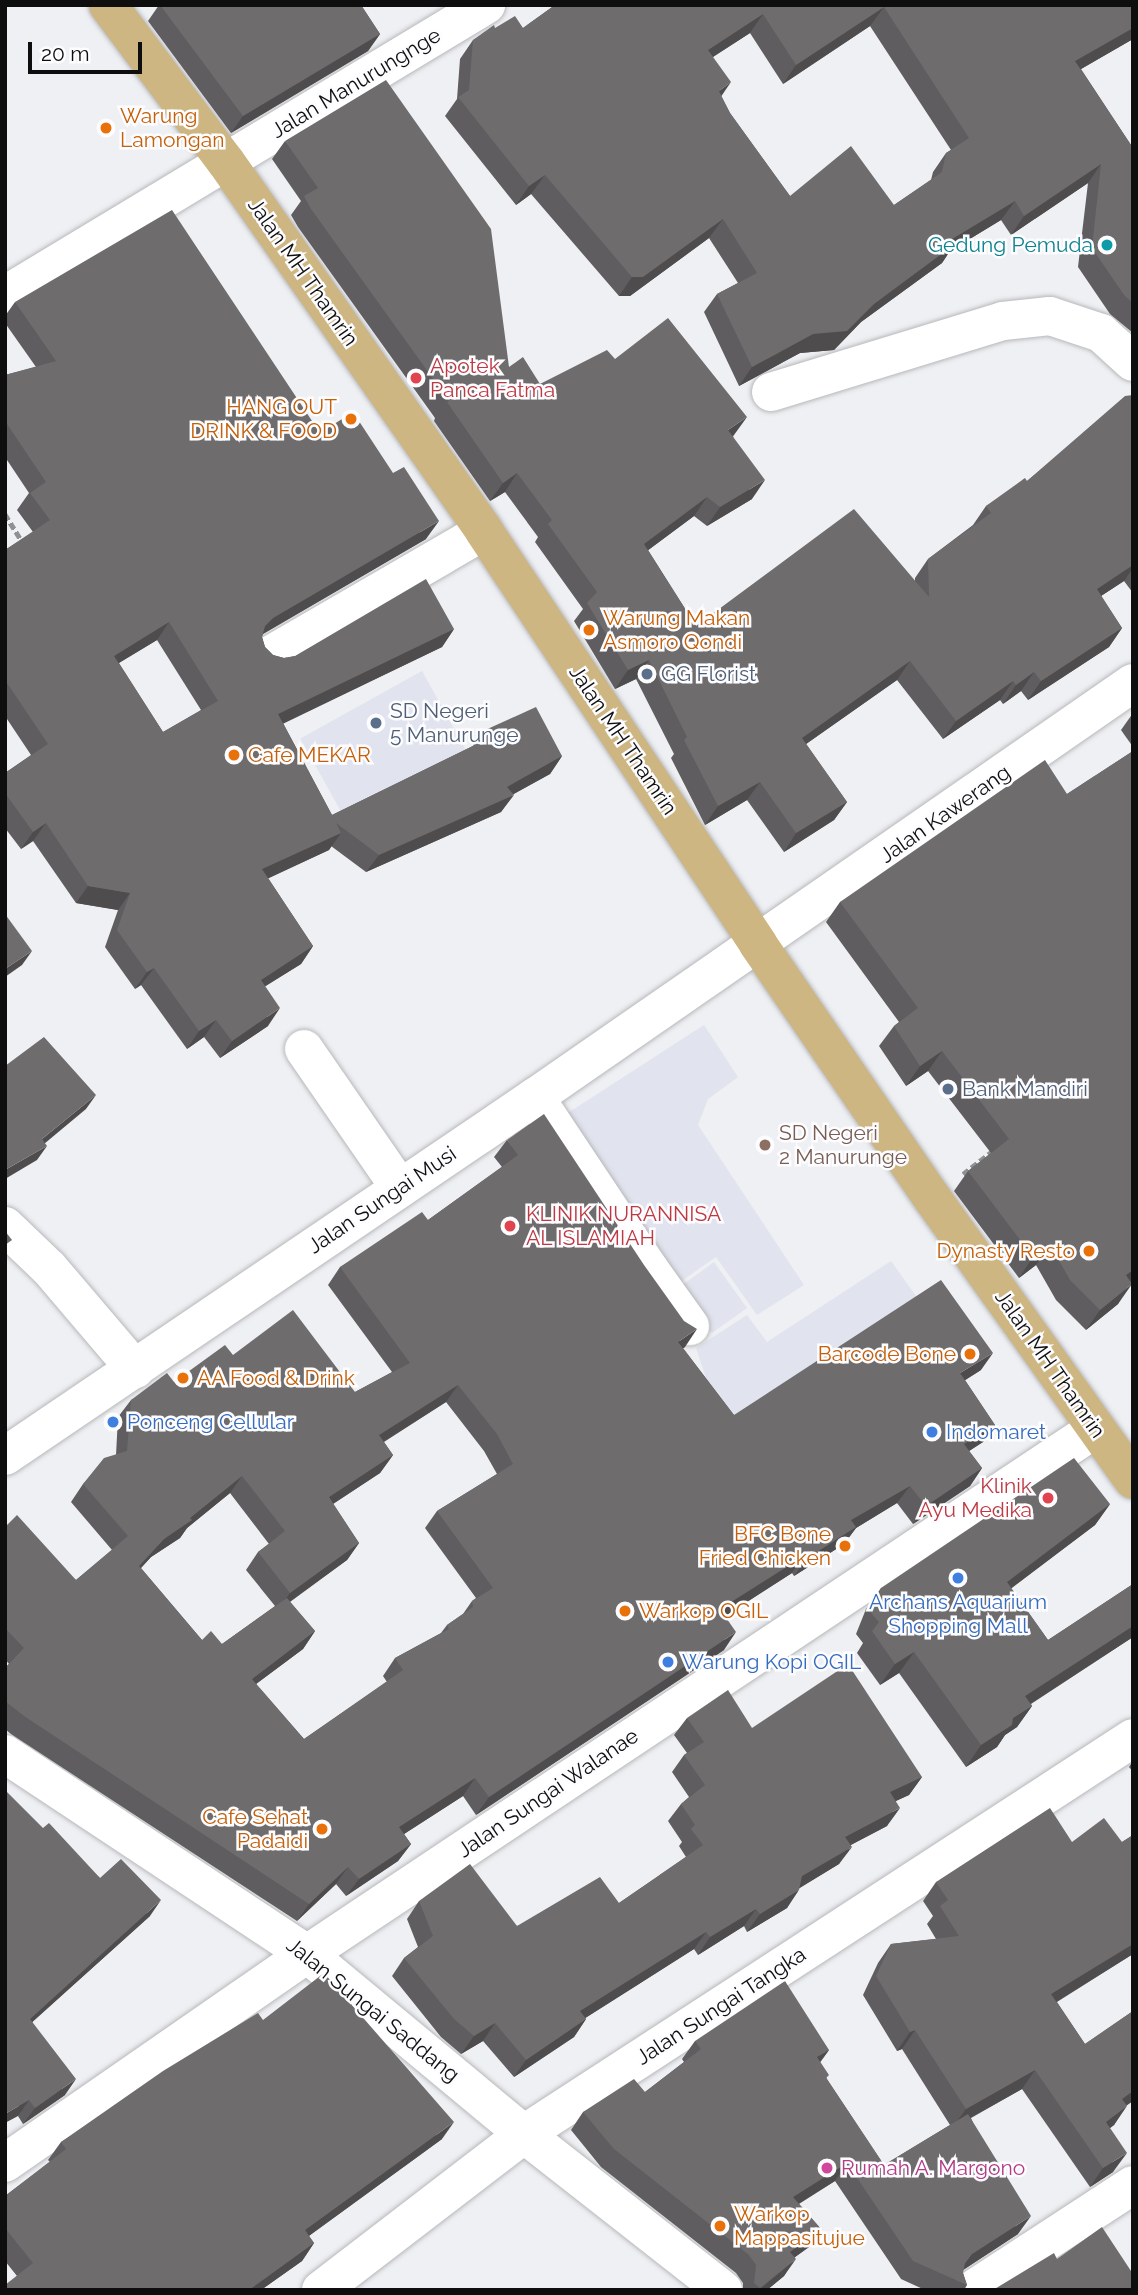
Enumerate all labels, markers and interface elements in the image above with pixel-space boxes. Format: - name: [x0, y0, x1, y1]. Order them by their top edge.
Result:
- street label: Jalan Manurungnge: [267, 22, 445, 144]
- scale bar: [32, 28, 145, 72]
- text: 20 m: [41, 41, 89, 66]
- place label: Warung Lamongan: [120, 103, 224, 153]
- marker: Warung Lamongan: [98, 120, 114, 136]
- street label: Jalan MH Thamrin: [242, 193, 364, 351]
- place label: Gedung Pemuda: [928, 232, 1093, 258]
- marker: Gedung Pemuda: [1099, 237, 1115, 253]
- place label: Apotek Panca Fatma: [430, 353, 555, 403]
- marker: Apotek Panca Fatma: [408, 370, 424, 386]
- place label: HANG OUT DRINK & FOOD: [190, 394, 337, 444]
- marker: HANG OUT DRINK & FOOD: [343, 411, 359, 427]
- place label: Warung Makan Asmoro Qondi: [603, 605, 750, 655]
- marker: Warung Makan Asmoro Qondi: [581, 622, 597, 638]
- street label: Jalan MH Thamrin: [564, 660, 682, 820]
- place label: GG Florist: [661, 661, 756, 687]
- marker: GG Florist: [639, 666, 655, 682]
- place label: SD Negeri 5 Manurunge: [390, 698, 519, 748]
- marker: SD Negeri 5 Manurunge: [368, 715, 384, 731]
- place label: Cafe MEKAR: [248, 742, 371, 768]
- marker: Cafe MEKAR: [226, 747, 242, 763]
- street label: Jalan Kawerang: [875, 760, 1015, 868]
- place label: Bank Mandiri: [962, 1076, 1088, 1102]
- marker: Bank Mandiri: [940, 1081, 956, 1097]
- place label: SD Negeri 2 Manurunge: [779, 1120, 907, 1170]
- marker: SD Negeri 2 Manurunge: [757, 1137, 773, 1153]
- street label: Jalan Sungai Musi: [303, 1141, 461, 1259]
- place label: KLINIK NURANNISA AL ISLAMIAH: [526, 1201, 721, 1251]
- marker: KLINIK NURANNISA AL ISLAMIAH: [500, 1216, 520, 1236]
- place label: Dynasty Resto: [936, 1238, 1075, 1264]
- marker: Dynasty Resto: [1081, 1243, 1097, 1259]
- street label: Jalan MH Thamrin: [989, 1285, 1111, 1443]
- place label: Barcode Bone: [818, 1341, 956, 1367]
- marker: Barcode Bone: [962, 1346, 978, 1362]
- place label: AA Food & Drink: [197, 1365, 356, 1391]
- marker: AA Food & Drink: [175, 1370, 191, 1386]
- place label: Ponceng Cellular: [127, 1409, 294, 1435]
- marker: Ponceng Cellular: [105, 1414, 121, 1430]
- place label: Indomaret: [946, 1419, 1046, 1445]
- marker: Indomaret: [924, 1424, 940, 1440]
- place label: Klinik Ayu Medika: [919, 1473, 1032, 1523]
- marker: Klinik Ayu Medika: [1038, 1488, 1058, 1508]
- place label: BFC Bone Fried Chicken: [699, 1521, 831, 1571]
- marker: BFC Bone Fried Chicken: [837, 1538, 853, 1554]
- marker: Archans Aquarium Shopping Mall: [950, 1570, 966, 1586]
- place label: Archans Aquarium Shopping Mall: [869, 1589, 1047, 1639]
- place label: Warkop OGIL: [639, 1598, 768, 1624]
- marker: Warkop OGIL: [617, 1603, 633, 1619]
- place label: Warung Kopi OGIL: [682, 1649, 861, 1675]
- marker: Warung Kopi OGIL: [660, 1654, 676, 1670]
- street label: Jalan Sungai Walanae: [452, 1723, 644, 1863]
- place label: Cafe Sehat Padaidi: [202, 1804, 308, 1854]
- marker: Cafe Sehat Padaidi: [314, 1821, 330, 1837]
- street label: Jalan Sungai Saddang: [282, 1933, 464, 2087]
- street label: Jalan Sungai Tangka: [631, 1942, 811, 2070]
- place label: Rumah A. Margono: [841, 2155, 1026, 2181]
- marker: Rumah A. Margono: [819, 2160, 835, 2176]
- place label: Warkop Mappasitujue: [734, 2201, 865, 2251]
- marker: Warkop Mappasitujue: [712, 2218, 728, 2234]

